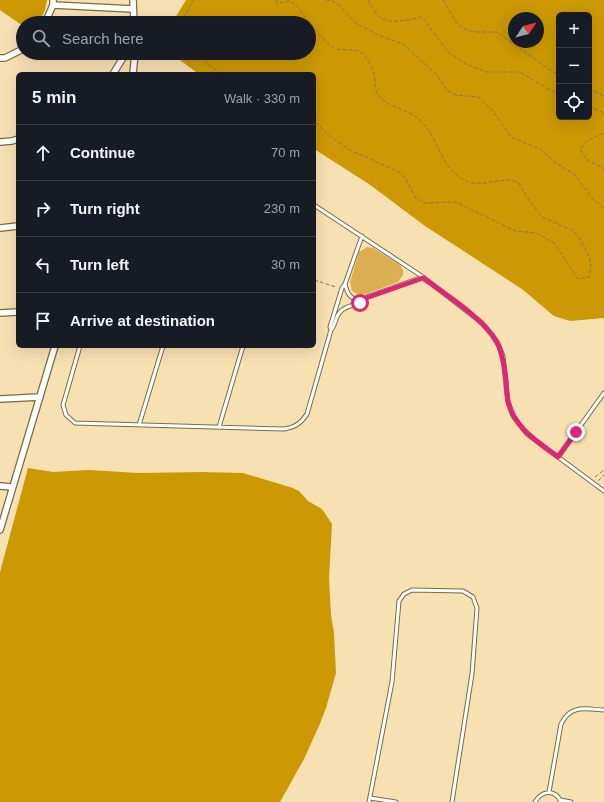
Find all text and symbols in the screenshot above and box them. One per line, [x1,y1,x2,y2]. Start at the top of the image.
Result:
north arrow [508,12,544,48]
map controls [556,12,592,120]
button: + [556,12,592,48]
search box [16,16,316,60]
icon: search [30,27,52,49]
text: Search here [62,30,144,47]
button: − [556,48,592,84]
button: locate [556,84,592,120]
text: 5 min [32,88,76,107]
text: Walk · 330 m [224,91,300,106]
icon: ahead [32,142,54,164]
text: Continue [70,144,135,161]
text: 70 m [271,145,300,160]
icon: right [32,198,54,220]
text: Turn right [70,200,140,217]
text: 230 m [264,201,300,216]
icon: left [32,254,54,276]
text: Turn left [70,256,129,273]
text: 30 m [271,257,300,272]
route start [351,294,369,312]
icon: arrive [32,310,54,332]
text: Arrive at destination [70,312,215,329]
route end [567,423,585,441]

